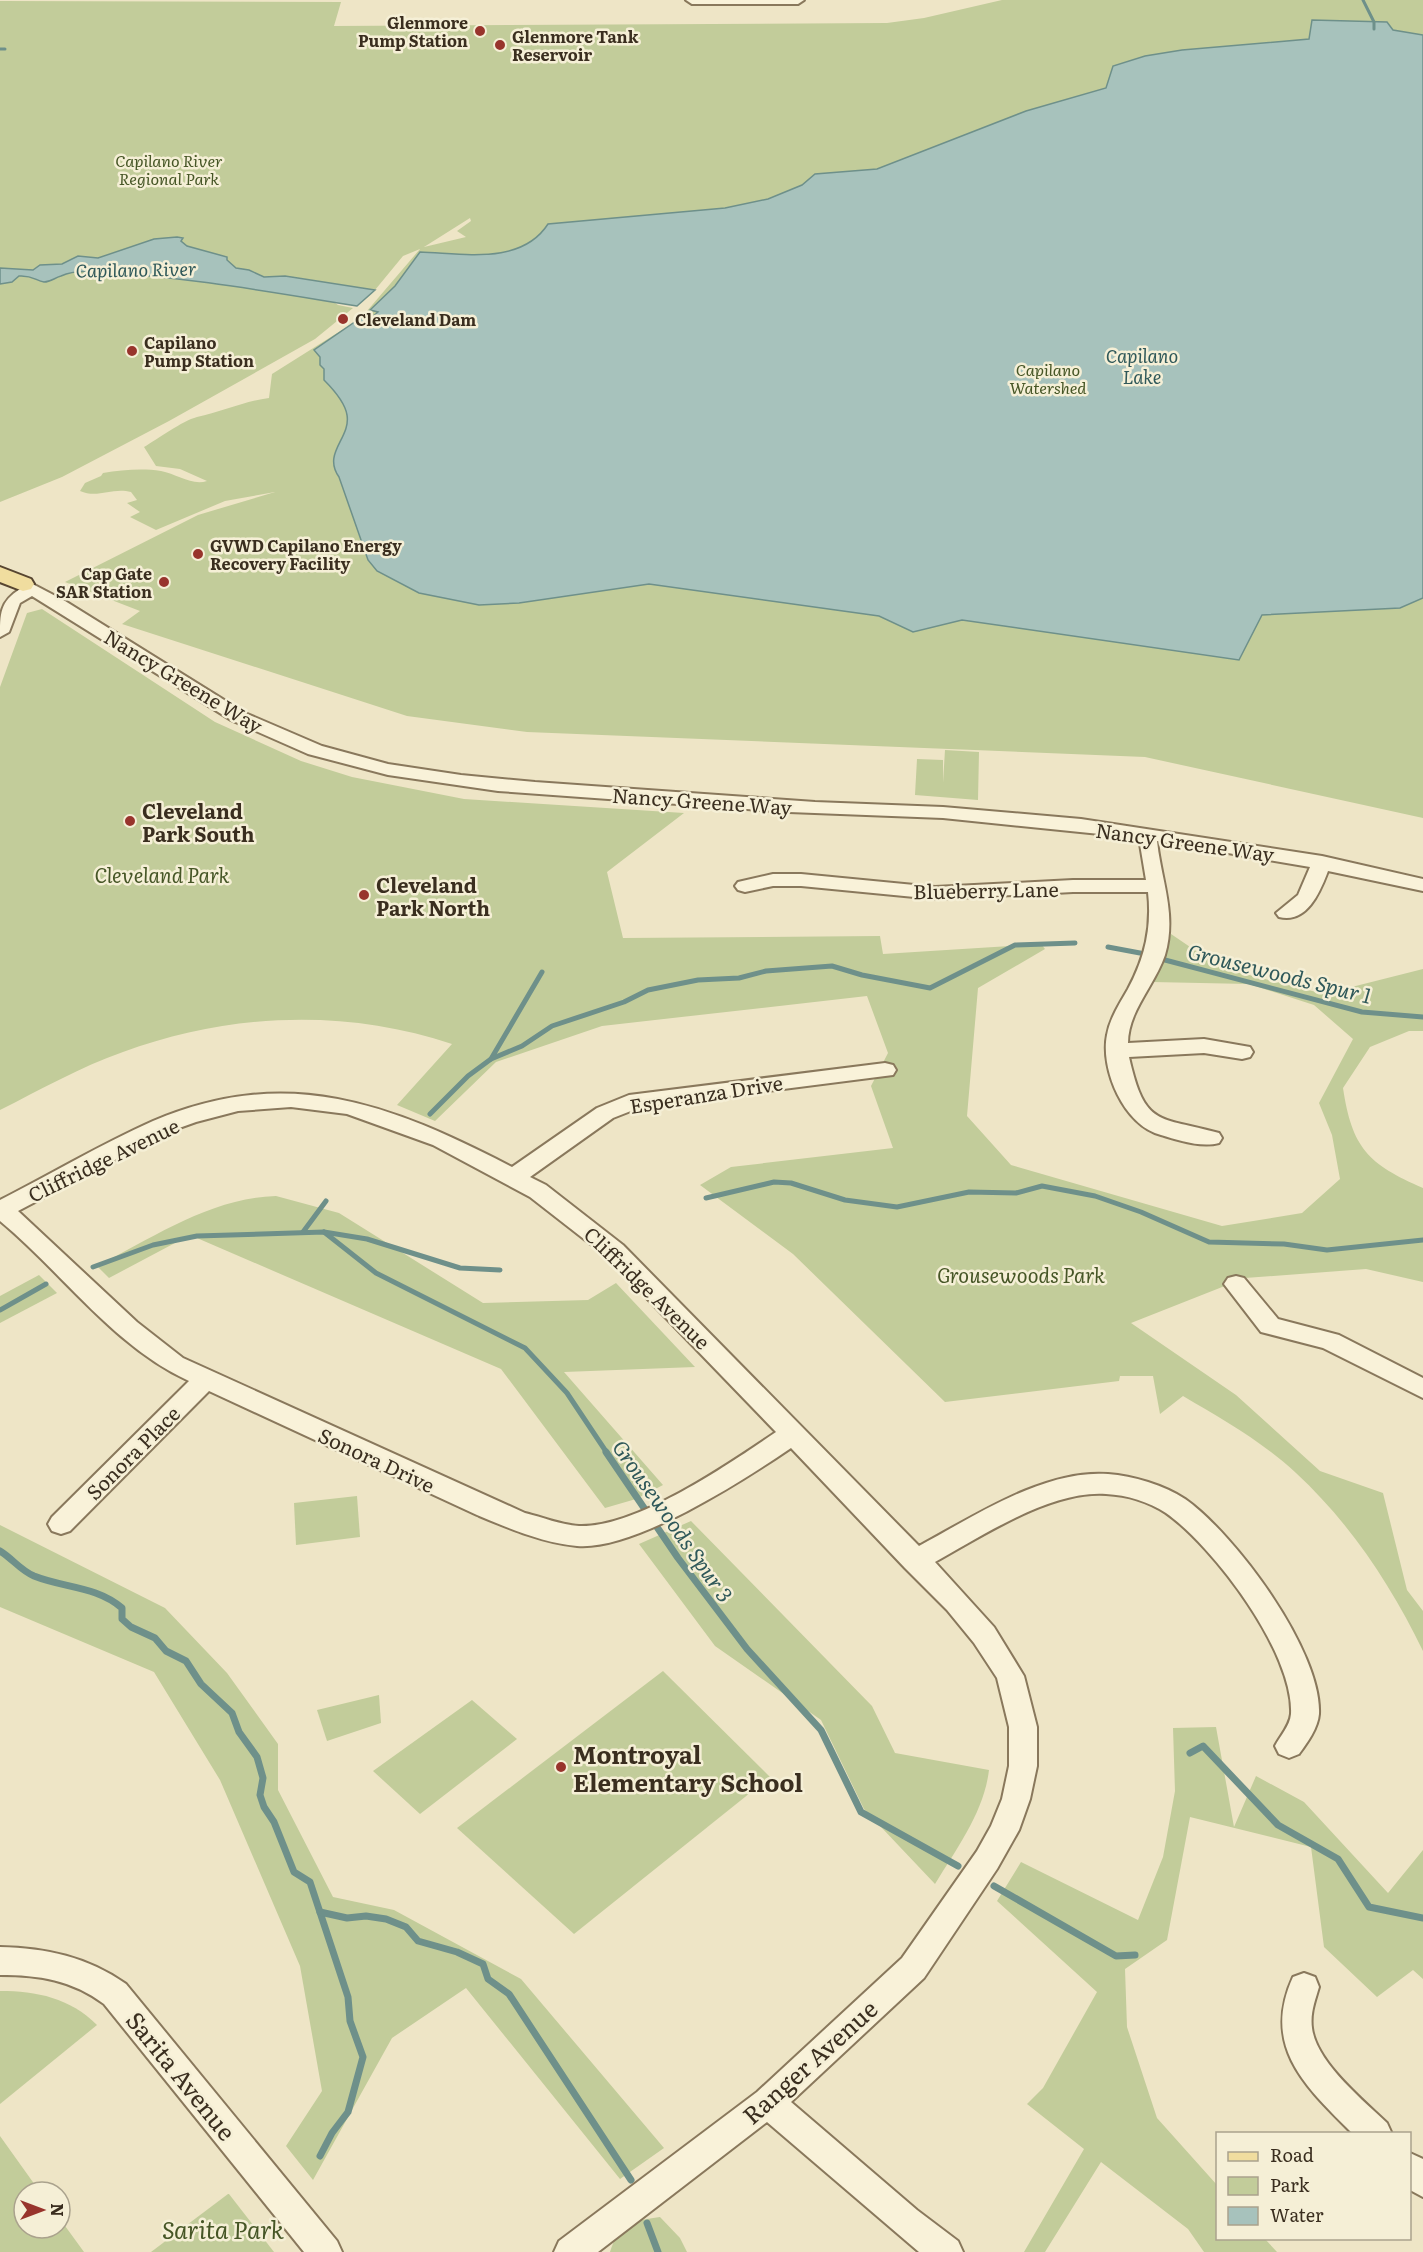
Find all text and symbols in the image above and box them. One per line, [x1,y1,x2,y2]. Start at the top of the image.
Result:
place label: Glenmore Pump Station [358,10,468,52]
marker: Glenmore Pump Station [473,24,487,38]
place label: Glenmore Tank Reservoir [512,24,639,66]
marker: Glenmore Tank Reservoir [493,38,507,52]
park label: Capilano River Regional Park [115,148,223,190]
water label: Capilano River [75,254,197,284]
place label: Cleveland Dam [355,307,476,331]
marker: Cleveland Dam [336,312,350,326]
place label: Capilano Pump Station [144,330,254,372]
water label: Capilano Lake [1106,342,1178,390]
marker: Capilano Pump Station [125,344,139,358]
park label: Capilano Watershed [1010,357,1087,399]
place label: GVWD Capilano Energy Recovery Facility [210,533,402,575]
marker: GVWD Capilano Energy Recovery Facility [191,547,205,561]
place label: Cap Gate SAR Station [56,561,152,603]
marker: Cap Gate SAR Station [157,575,171,589]
street label: Nancy Greene Way [99,621,269,739]
street label: Nancy Greene Way [611,779,793,821]
place label: Cleveland Park South [142,795,255,848]
marker: Cleveland Park South [123,814,137,828]
street label: Nancy Greene Way [1094,814,1277,868]
park label: Cleveland Park [95,859,230,889]
place label: Cleveland Park North [376,869,490,922]
street label: Blueberry Lane [913,873,1059,905]
marker: Cleveland Park North [357,888,371,902]
water label: Grousewoods Spur 1 [1185,934,1375,1010]
street label: Esperanza Drive [627,1066,785,1120]
street label: Cliffridge Avenue [22,1109,184,1209]
street label: Cliffridge Avenue [578,1219,718,1355]
park label: Grousewoods Park [937,1259,1105,1289]
street label: Sonora Place [78,1398,186,1506]
street label: Sonora Drive [314,1419,440,1499]
water label: Grousewoods Spur 3 [606,1433,742,1607]
place label: Montroyal Elementary School [573,1736,803,1799]
marker: Montroyal Elementary School [554,1760,568,1774]
street label: Ranger Avenue [734,1991,884,2131]
street label: Sarita Avenue [119,2003,245,2147]
legend [1216,2132,1411,2240]
text: Road [1270,2141,1314,2168]
text: Park [1270,2171,1311,2198]
north arrow [12,2180,72,2240]
text: Water [1270,2201,1324,2228]
text: N [46,2203,70,2217]
park label: Sarita Park [162,2211,285,2246]

